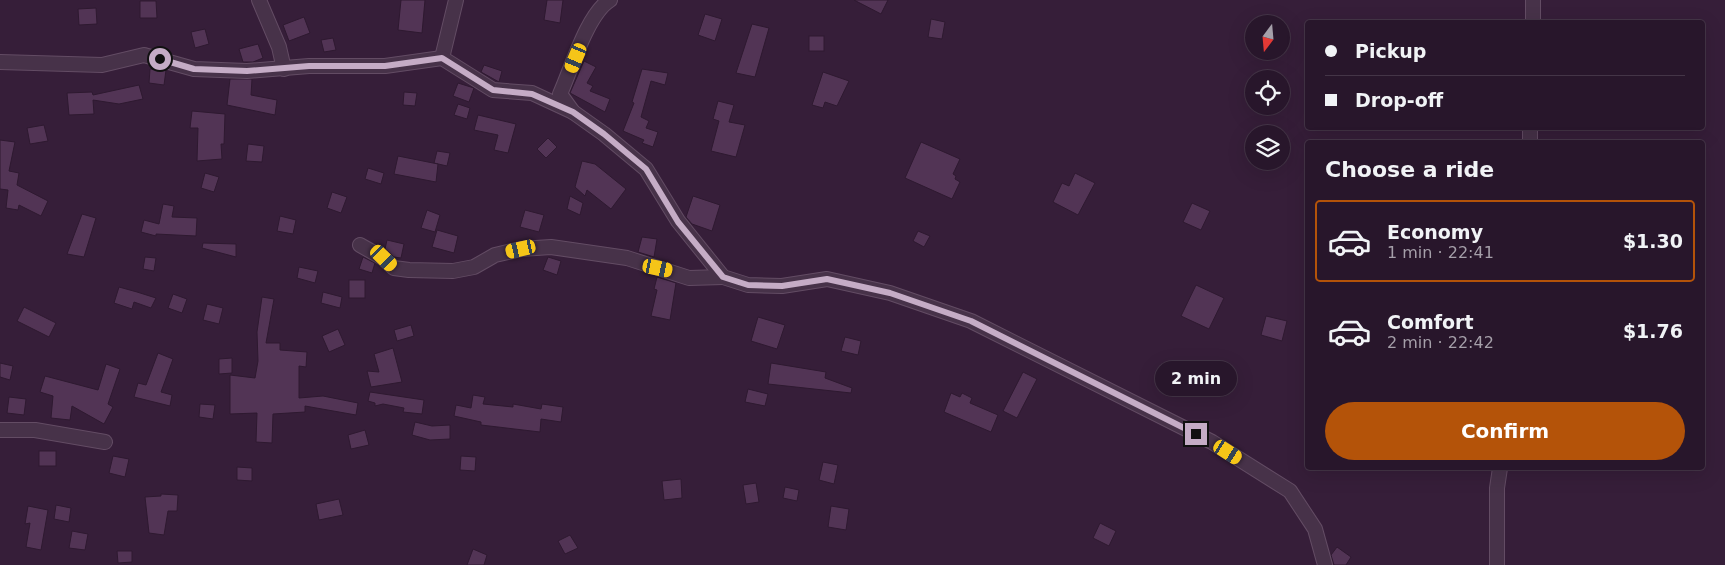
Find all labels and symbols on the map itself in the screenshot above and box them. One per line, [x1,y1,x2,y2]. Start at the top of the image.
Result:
north arrow [1245,15,1290,60]
car [563,41,588,75]
route start [149,48,171,70]
car [504,238,537,260]
car [367,242,400,274]
car [641,258,674,278]
callout: 2 min [1155,362,1237,396]
route end [1185,423,1207,445]
car [1211,438,1244,466]

